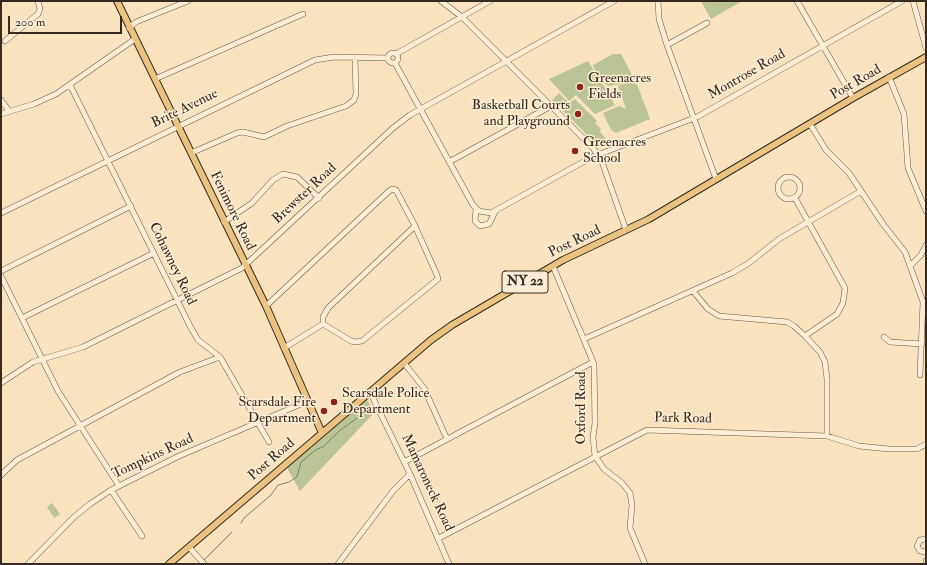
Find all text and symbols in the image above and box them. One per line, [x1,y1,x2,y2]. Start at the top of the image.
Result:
scale bar [10,8,124,34]
text: 200 m [15,15,45,30]
street label: Montrose Road [705,46,789,104]
street label: Post Road [828,62,884,104]
place label: Greenacres Fields [588,71,651,104]
marker: Greenacres Fields [575,82,585,92]
street label: Brite Avenue [149,86,221,132]
place label: Basketball Courts and Playground [472,98,570,130]
marker: Basketball Courts and Playground [573,109,583,119]
place label: Greenacres School [583,135,646,168]
marker: Greenacres School [570,146,580,156]
street label: Brewster Road [270,160,340,228]
street label: Fenimore Road [206,169,258,253]
street label: Cohawney Road [145,220,199,308]
street label: Post Road [546,222,604,262]
road number: NY 22 [502,271,548,293]
street label: Oxford Road [574,371,590,445]
place label: Scarsdale Police Department [342,386,429,418]
place label: Scarsdale Fire Department [238,395,316,428]
marker: Scarsdale Police Department [329,397,339,407]
marker: Scarsdale Fire Department [319,406,329,416]
street label: Park Road [654,410,712,428]
street label: Tompkins Road [110,431,196,483]
street label: Mamaroneck Road [397,432,457,534]
street label: Post Road [245,435,299,485]

